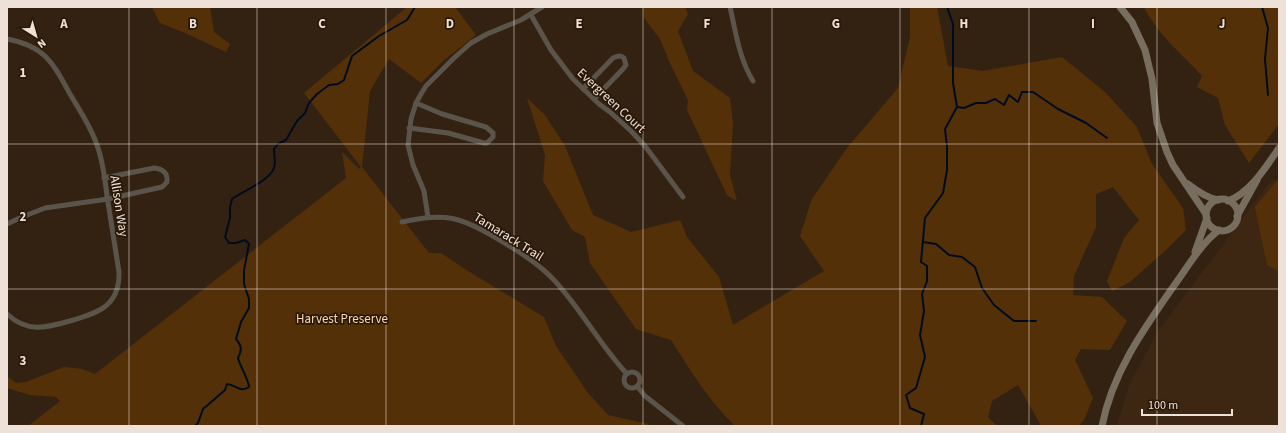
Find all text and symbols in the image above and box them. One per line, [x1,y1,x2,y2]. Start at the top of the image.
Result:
text: A [59,15,68,33]
text: B [189,15,197,33]
text: C [318,15,326,33]
text: D [446,15,454,33]
text: E [575,15,583,33]
text: F [704,15,711,33]
text: G [832,15,840,33]
text: H [960,15,968,33]
text: I [1091,15,1095,33]
text: J [1219,15,1225,33]
north arrow [16,16,56,56]
text: N [34,35,49,52]
text: 1 [20,64,27,82]
street label: Evergreen Court [573,64,650,138]
street label: Allison Way [105,174,133,238]
text: 2 [20,208,27,226]
street label: Tamarack Trail [470,208,547,265]
park label: Harvest Preserve [296,310,388,328]
text: 3 [20,352,27,370]
scale bar [1142,391,1232,417]
text: 100 m [1148,397,1178,414]

